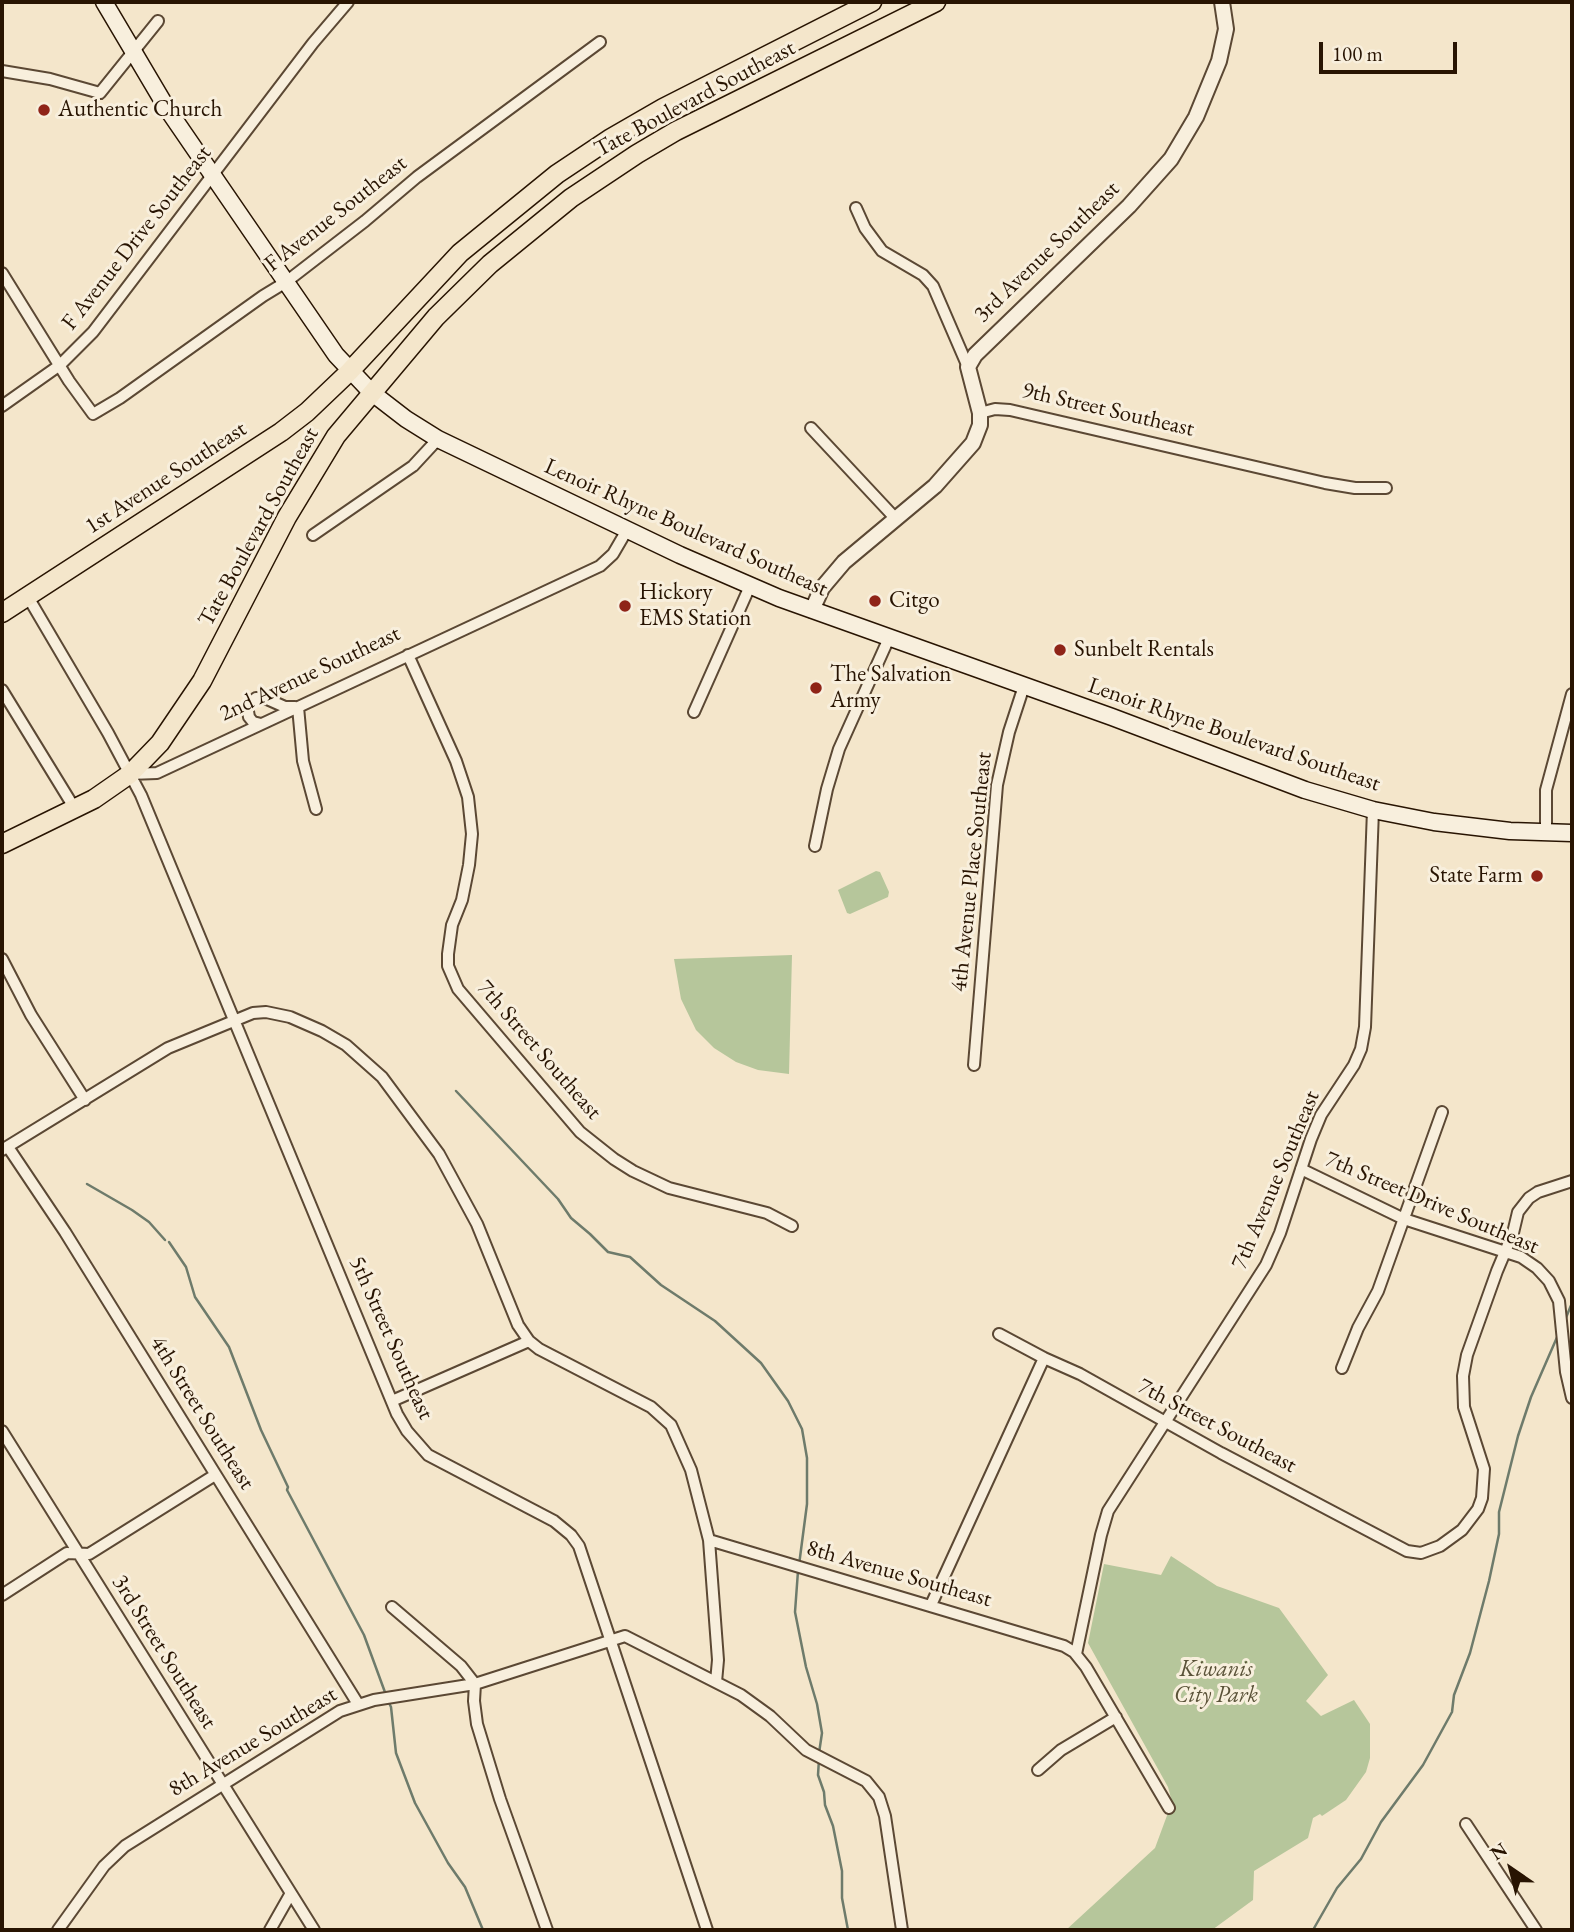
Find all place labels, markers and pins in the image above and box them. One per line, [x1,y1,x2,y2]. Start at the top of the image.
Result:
place label: Authentic Church [58,96,222,124]
marker: Authentic Church [36,102,52,118]
place label: Hickory EMS Station [639,579,751,633]
place label: Citgo [889,587,940,615]
marker: Citgo [867,593,883,609]
marker: Hickory EMS Station [617,598,633,614]
place label: Sunbelt Rentals [1074,636,1214,664]
marker: Sunbelt Rentals [1052,642,1068,658]
place label: The Salvation Army [830,661,952,715]
marker: The Salvation Army [808,680,824,696]
place label: State Farm [1429,862,1523,890]
marker: State Farm [1529,868,1545,884]

